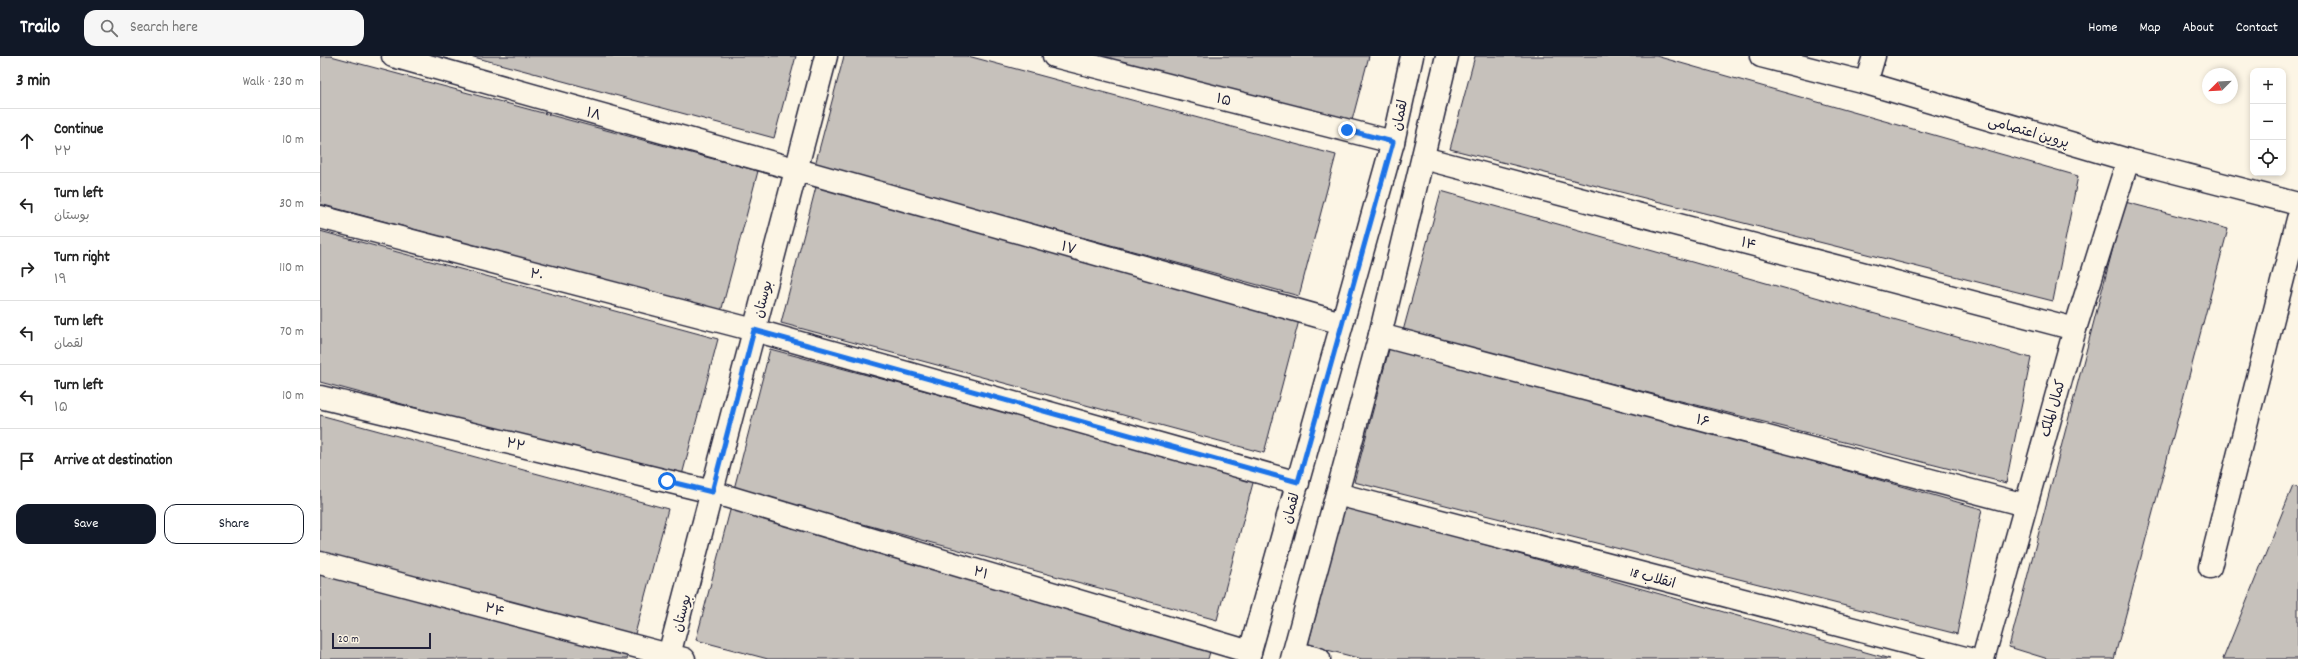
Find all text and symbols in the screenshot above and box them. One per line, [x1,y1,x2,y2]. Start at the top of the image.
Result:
search box [84,10,364,46]
text: Trailo [20,15,60,42]
icon: search [98,17,120,39]
text: Search here [130,17,198,39]
text: Home [2088,18,2117,38]
text: Map [2139,18,2161,38]
text: About [2183,18,2214,38]
text: Contact [2236,18,2278,38]
north arrow [2202,68,2238,104]
map controls [2250,68,2286,176]
button: + [2250,68,2286,104]
text: 3 min [16,70,50,94]
text: Walk · 230 m [243,73,304,92]
street label: ۱۵ [1214,89,1233,112]
street label: لقمان [1388,98,1414,133]
street label: ۱۸ [584,103,603,127]
button: − [2250,104,2286,140]
street label: پروین اعتصامی [1986,112,2071,154]
text: Continue [54,119,103,141]
route end [1338,121,1356,139]
icon: ahead [16,130,38,152]
text: 10 m [282,131,304,150]
button: locate [2250,140,2286,176]
text: ۲۲ [54,143,72,162]
text: Turn left [54,183,103,205]
icon: left [16,194,38,216]
text: 30 m [279,195,304,214]
text: بوستان [54,207,90,226]
street label: ۱۴ [1738,233,1759,257]
street label: ۱۷ [1058,237,1078,261]
text: Turn right [54,247,110,269]
icon: right [16,258,38,280]
text: 110 m [279,259,304,278]
street label: ۲۰ [527,264,546,287]
text: ۱۹ [54,271,67,290]
street label: بوستان [749,278,779,321]
text: Turn left [54,311,103,333]
icon: left [16,322,38,344]
text: 70 m [280,323,304,342]
text: لقمان [54,335,83,354]
text: Turn left [54,375,103,397]
street label: کمال الملک [2036,378,2072,440]
icon: left [16,386,38,408]
text: 10 m [282,387,304,406]
text: ۱۵ [54,399,68,418]
street label: ۱۶ [1693,411,1712,433]
street label: ۲۲ [504,434,527,458]
icon: arrive [16,450,38,472]
text: Arrive at destination [54,450,172,472]
route start [658,472,676,490]
street label: لقمان [1278,491,1306,526]
button: Save [16,504,156,544]
button: Share [164,504,304,544]
street label: ۲۱ [971,562,990,586]
street label: انقلاب 18 [1627,563,1678,595]
street label: بوستان [668,592,698,635]
street label: ۲۴ [482,599,507,623]
scale bar [332,631,431,650]
text: 20 m [338,632,359,648]

